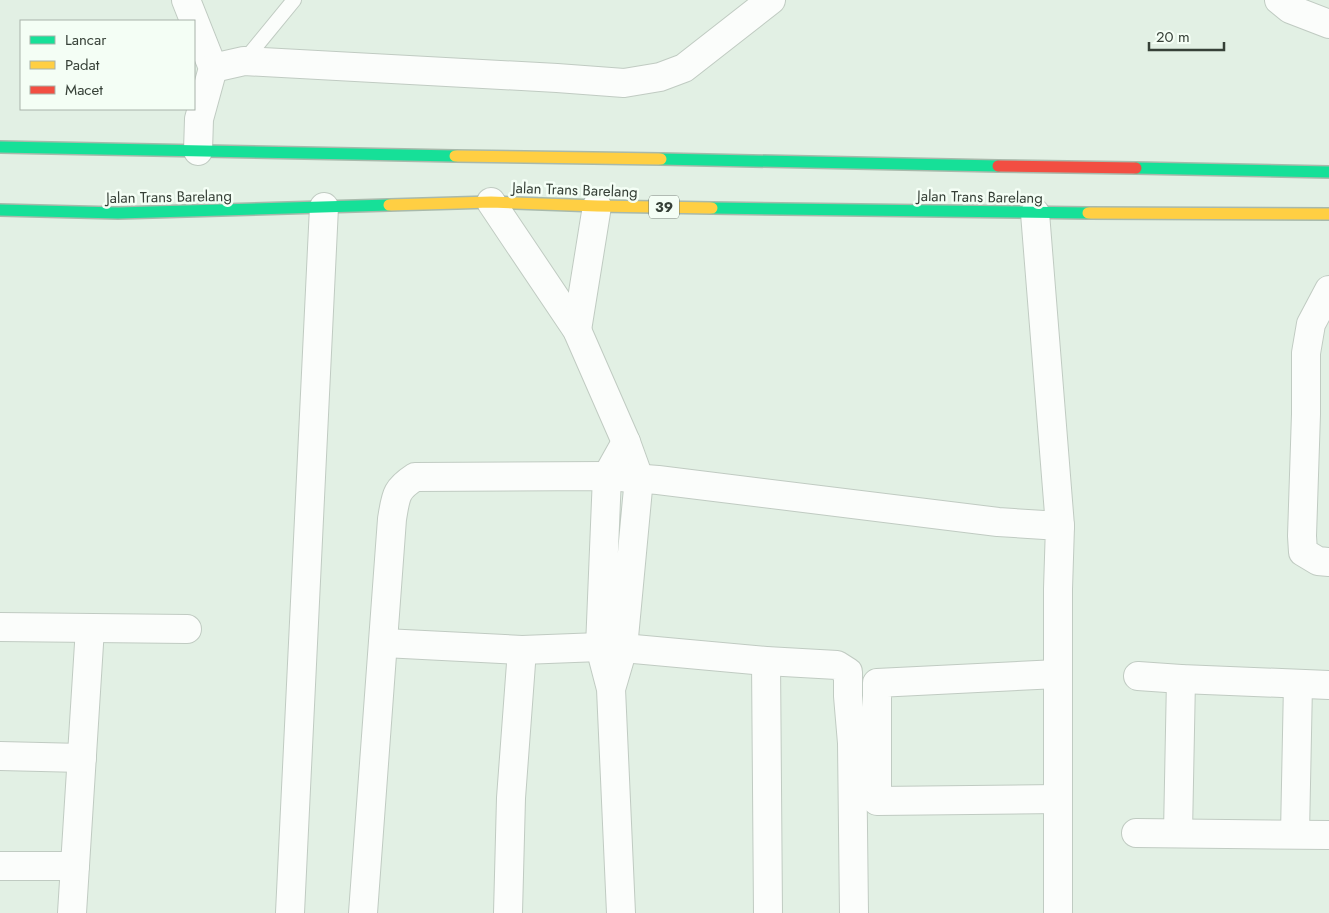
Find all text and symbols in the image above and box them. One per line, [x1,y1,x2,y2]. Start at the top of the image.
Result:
legend [20,20,195,110]
scale bar [1149,20,1224,52]
text: 20 m [1156,26,1190,48]
text: Lancar [65,29,107,51]
text: Padat [65,54,100,76]
text: Macet [65,79,103,101]
street label: Jalan Trans Barelang [510,177,638,203]
street label: Jalan Trans Barelang [104,185,232,209]
street label: Jalan Trans Barelang [915,185,1043,209]
road number: 39 [649,196,679,218]

